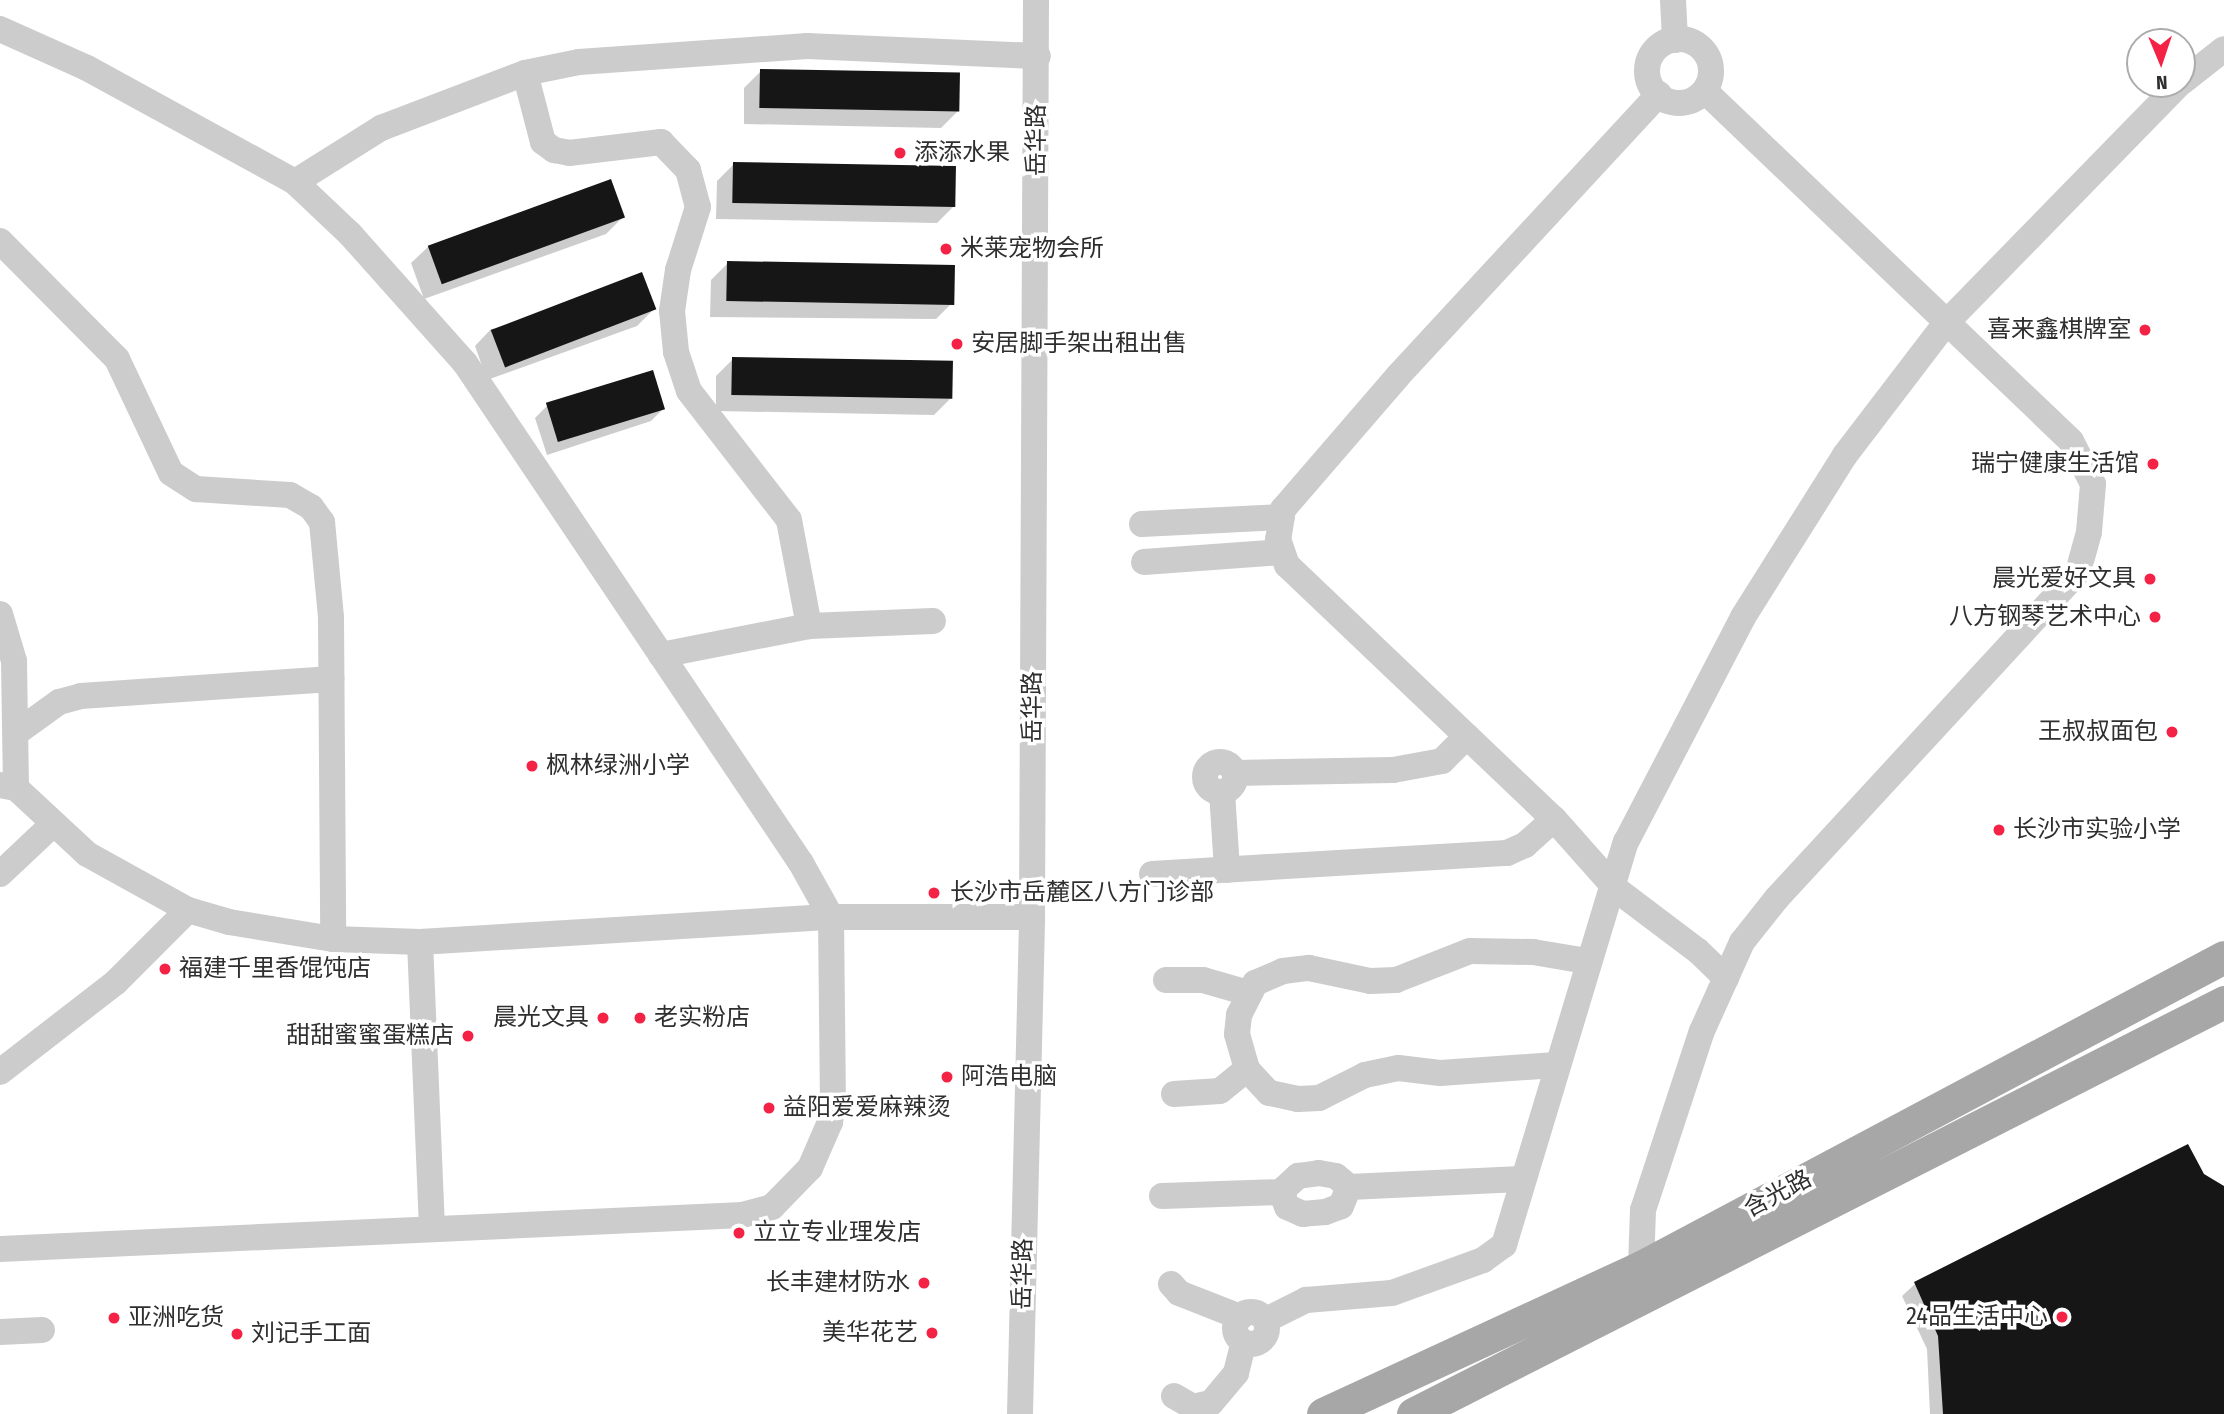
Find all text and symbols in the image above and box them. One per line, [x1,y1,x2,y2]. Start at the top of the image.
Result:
north arrow [2126,28,2196,98]
text: N [2156,71,2168,94]
street label: 岳华路 [1023,104,1051,176]
place label: 添添水果 [914,139,1010,167]
marker: 添添水果 [892,145,908,161]
place label: 米莱宠物会所 [960,235,1104,263]
marker: 米莱宠物会所 [938,241,954,257]
place label: 喜来鑫棋牌室 [1987,316,2131,344]
marker: 喜来鑫棋牌室 [2137,322,2153,338]
place label: 安居脚手架出租出售 [971,330,1187,358]
marker: 安居脚手架出租出售 [949,336,965,352]
place label: 瑞宁健康生活馆 [1971,450,2139,478]
marker: 瑞宁健康生活馆 [2145,456,2161,472]
place label: 晨光爱好文具 [1992,565,2136,593]
marker: 晨光爱好文具 [2142,571,2158,587]
place label: 八方钢琴艺术中心 [1949,603,2141,631]
marker: 八方钢琴艺术中心 [2147,609,2163,625]
street label: 岳华路 [1019,671,1047,743]
place label: 王叔叔面包 [2038,718,2158,746]
marker: 王叔叔面包 [2164,724,2180,740]
place label: 枫林绿洲小学 [546,752,690,780]
marker: 枫林绿洲小学 [524,758,540,774]
place label: 长沙市实验小学 [2013,816,2181,844]
marker: 长沙市实验小学 [1991,822,2007,838]
place label: 长沙市岳麓区八方门诊部 [950,879,1214,907]
marker: 长沙市岳麓区八方门诊部 [924,883,944,903]
place label: 福建千里香馄饨店 [179,955,371,983]
marker: 福建千里香馄饨店 [157,961,173,977]
place label: 晨光文具 [493,1004,589,1032]
place label: 老实粉店 [654,1004,750,1032]
marker: 晨光文具 [595,1010,611,1026]
marker: 老实粉店 [632,1010,648,1026]
place label: 甜甜蜜蜜蛋糕店 [286,1022,454,1050]
marker: 甜甜蜜蜜蛋糕店 [460,1028,476,1044]
place label: 阿浩电脑 [961,1063,1057,1091]
marker: 阿浩电脑 [939,1069,955,1085]
place label: 益阳爱爱麻辣烫 [783,1094,951,1122]
marker: 益阳爱爱麻辣烫 [761,1100,777,1116]
street label: 含光路 [1739,1164,1817,1224]
place label: 立立专业理发店 [753,1219,921,1247]
marker: 立立专业理发店 [731,1225,747,1241]
street label: 岳华路 [1008,1238,1038,1310]
place label: 长丰建材防水 [766,1269,910,1297]
marker: 长丰建材防水 [916,1275,932,1291]
place label: 24品生活中心 [1906,1303,2048,1331]
place label: 亚洲吃货 [128,1304,224,1332]
marker: 24品生活中心 [2054,1309,2070,1325]
marker: 亚洲吃货 [106,1310,122,1326]
place label: 美华花艺 [822,1319,918,1347]
place label: 刘记手工面 [251,1320,371,1348]
marker: 美华花艺 [924,1325,940,1341]
marker: 刘记手工面 [229,1326,245,1342]

